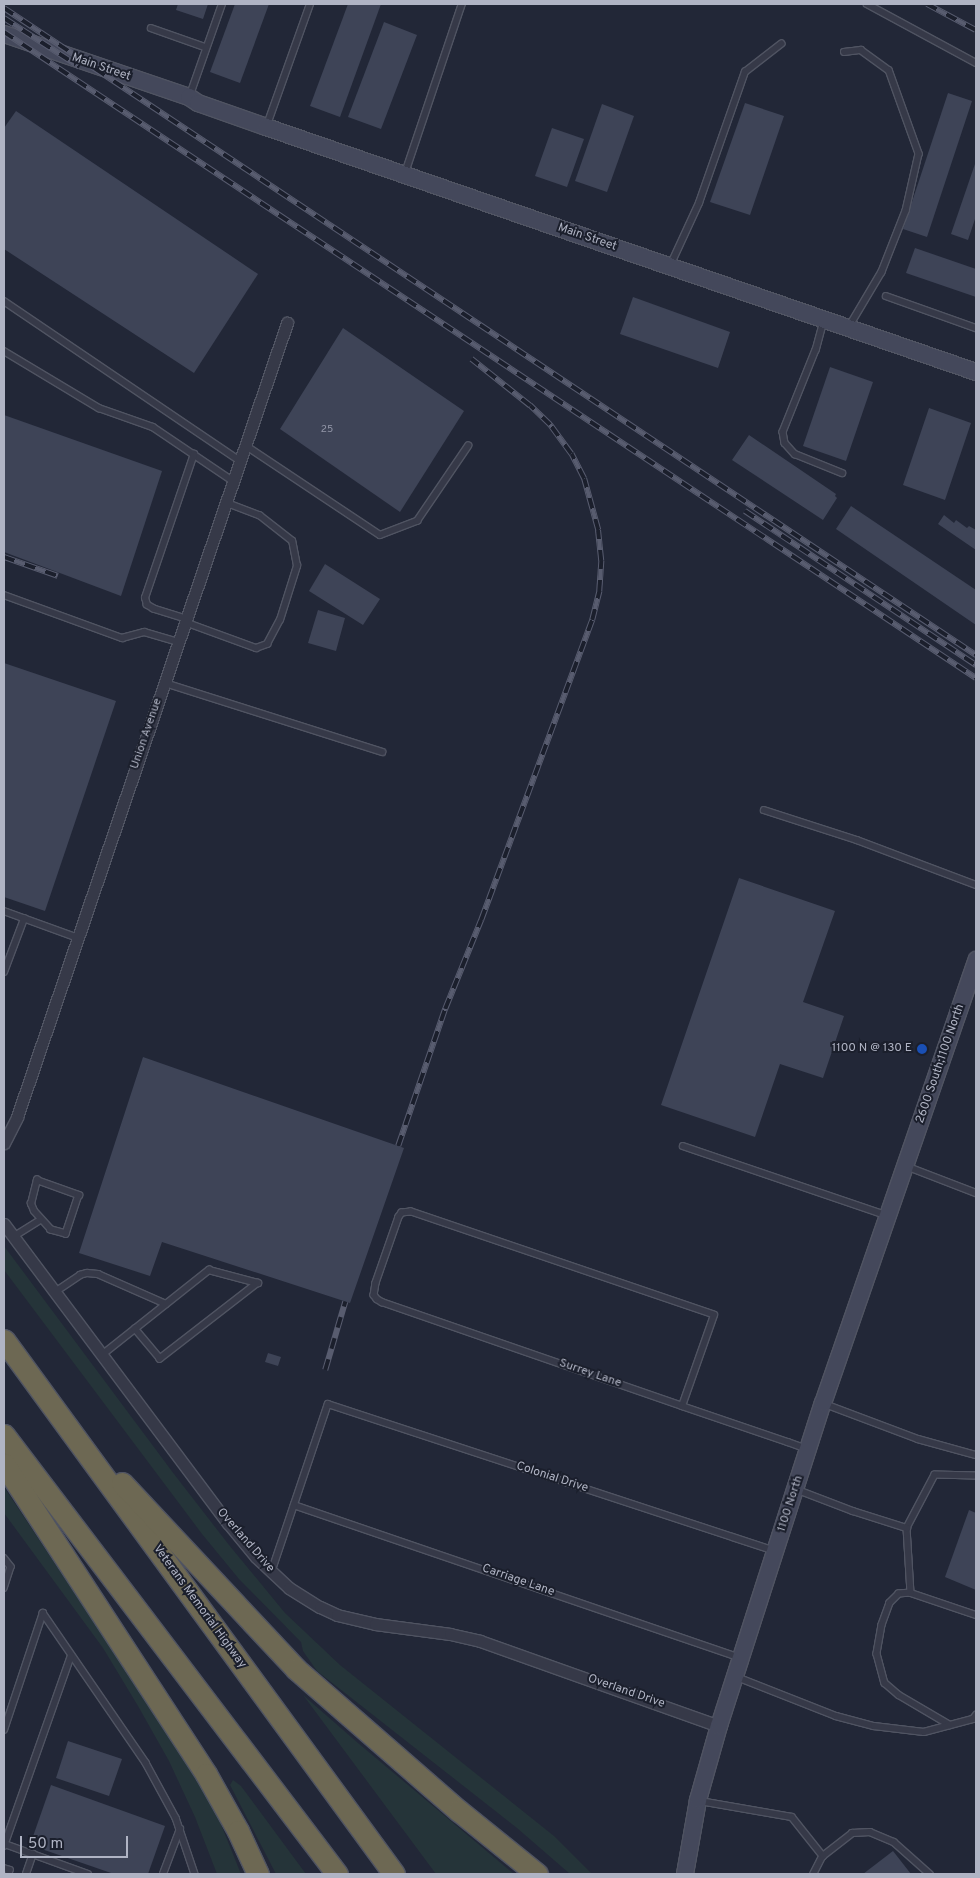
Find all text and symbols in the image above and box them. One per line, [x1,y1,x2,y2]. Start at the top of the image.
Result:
street label: Main Street [70,51,132,85]
street label: Main Street [556,221,618,255]
house number: 25 [321,424,333,436]
street label: Union Avenue [128,696,166,772]
street label: 2600 South;1100 North [914,1002,968,1126]
place label: 1100 N @ 130 E [832,1042,912,1056]
marker: 1100 N @ 130 E [916,1043,928,1055]
street label: Surrey Lane [557,1357,623,1391]
street label: Colonial Drive [514,1460,590,1496]
street label: 1100 North [775,1474,807,1534]
street label: Overland Drive [213,1506,277,1576]
street label: Veterans Memorial Highway [149,1542,249,1672]
street label: Carriage Lane [480,1562,556,1600]
street label: Overland Drive [586,1672,666,1712]
scale bar [22,1826,130,1858]
text: 50 m [28,1835,63,1854]

